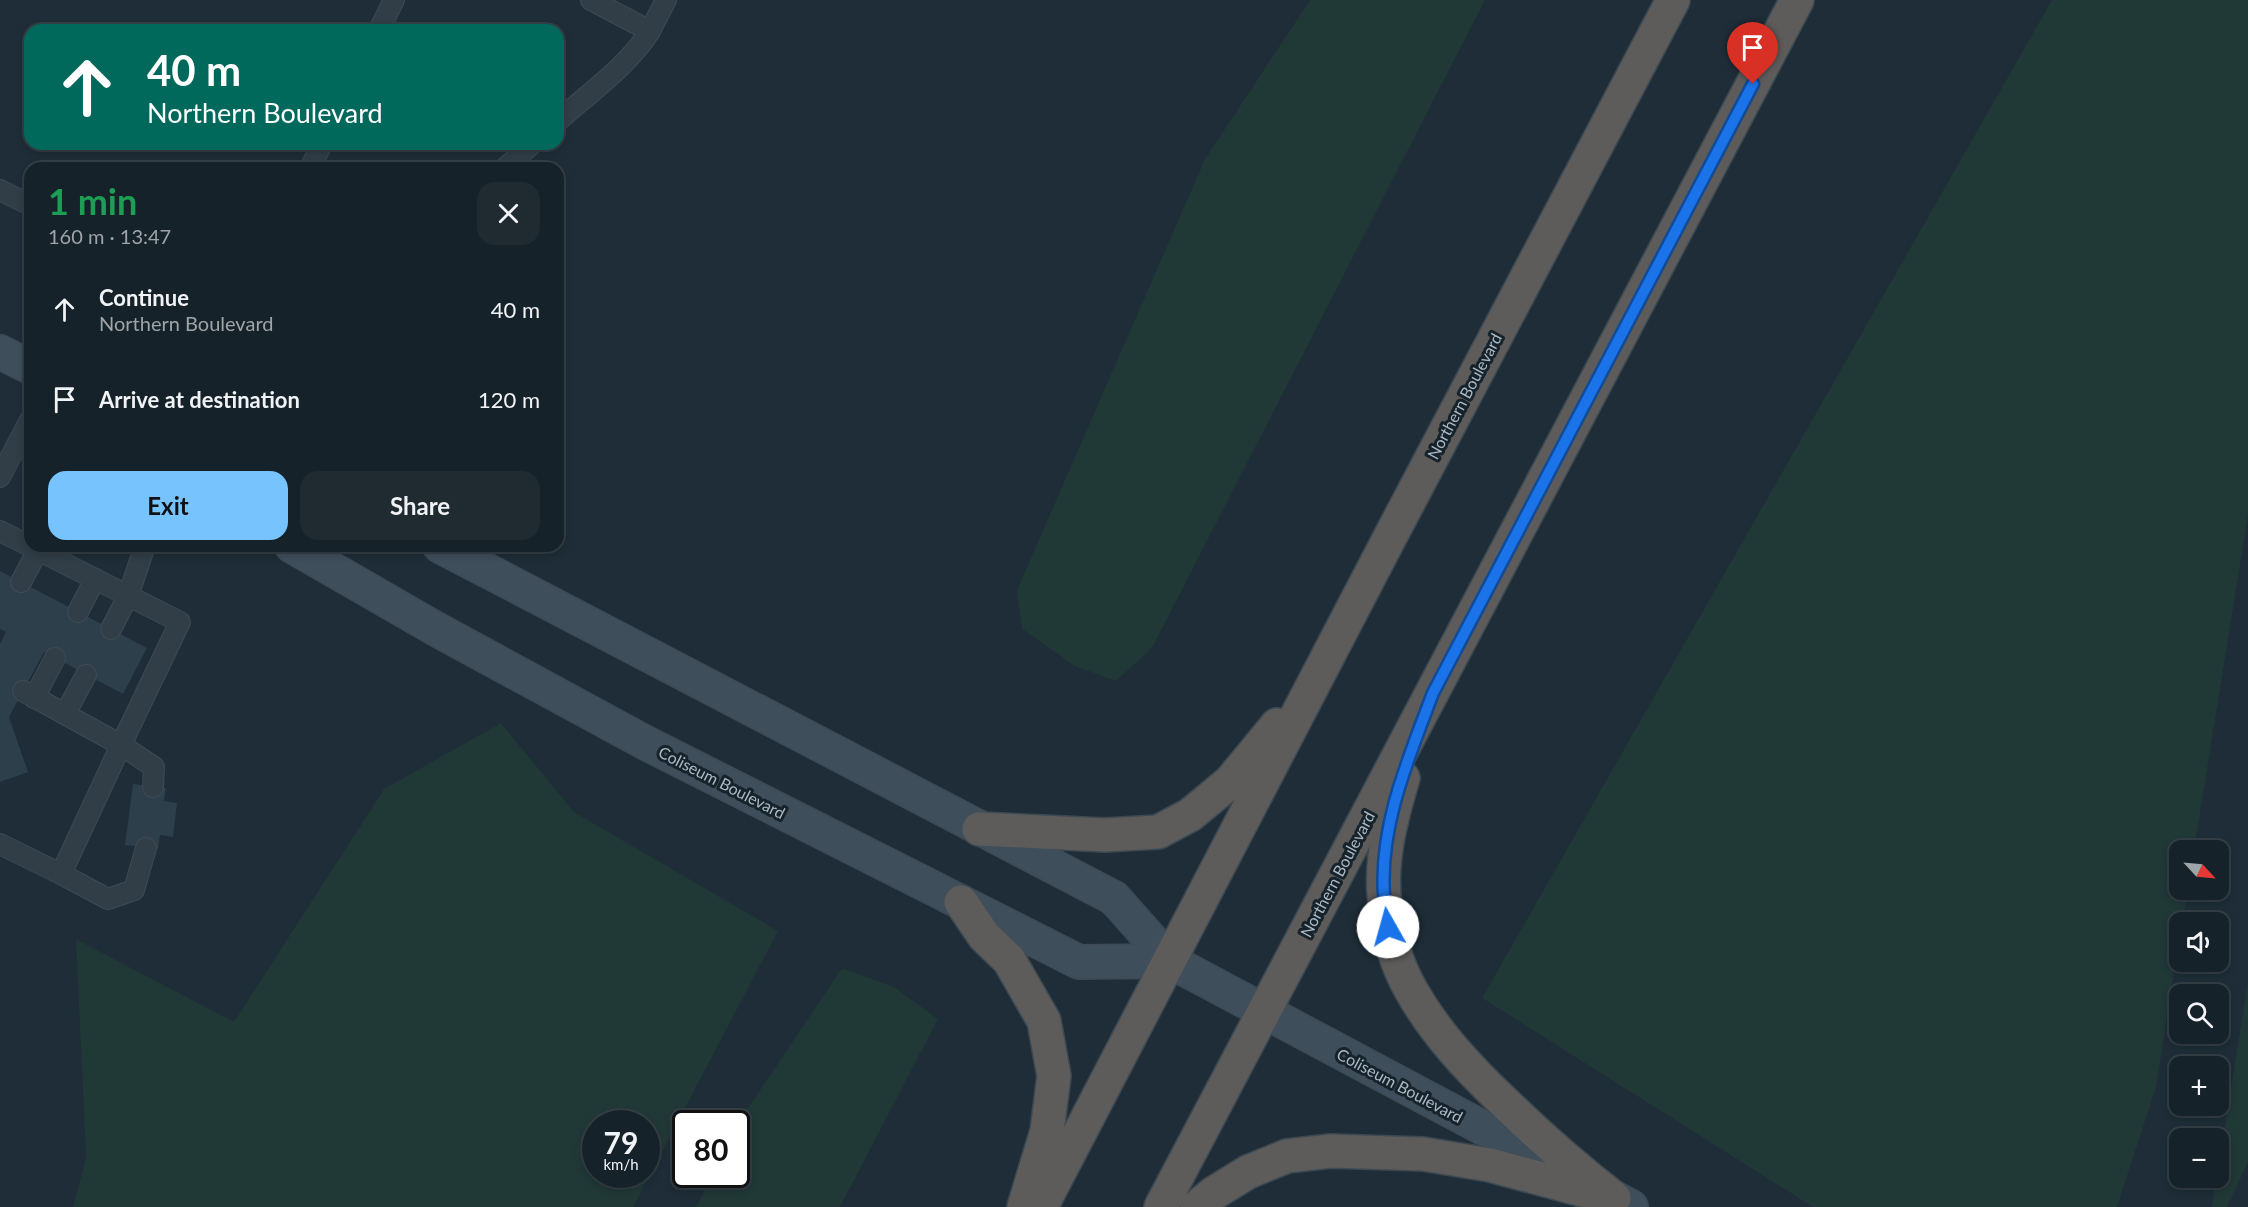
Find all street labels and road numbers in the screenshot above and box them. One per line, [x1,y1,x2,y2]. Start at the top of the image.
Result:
street label: Northern Boulevard [1423,330,1505,462]
street label: Coliseum Boulevard [656,742,788,822]
street label: Northern Boulevard [1296,808,1378,940]
street label: Coliseum Boulevard [1334,1044,1466,1126]

